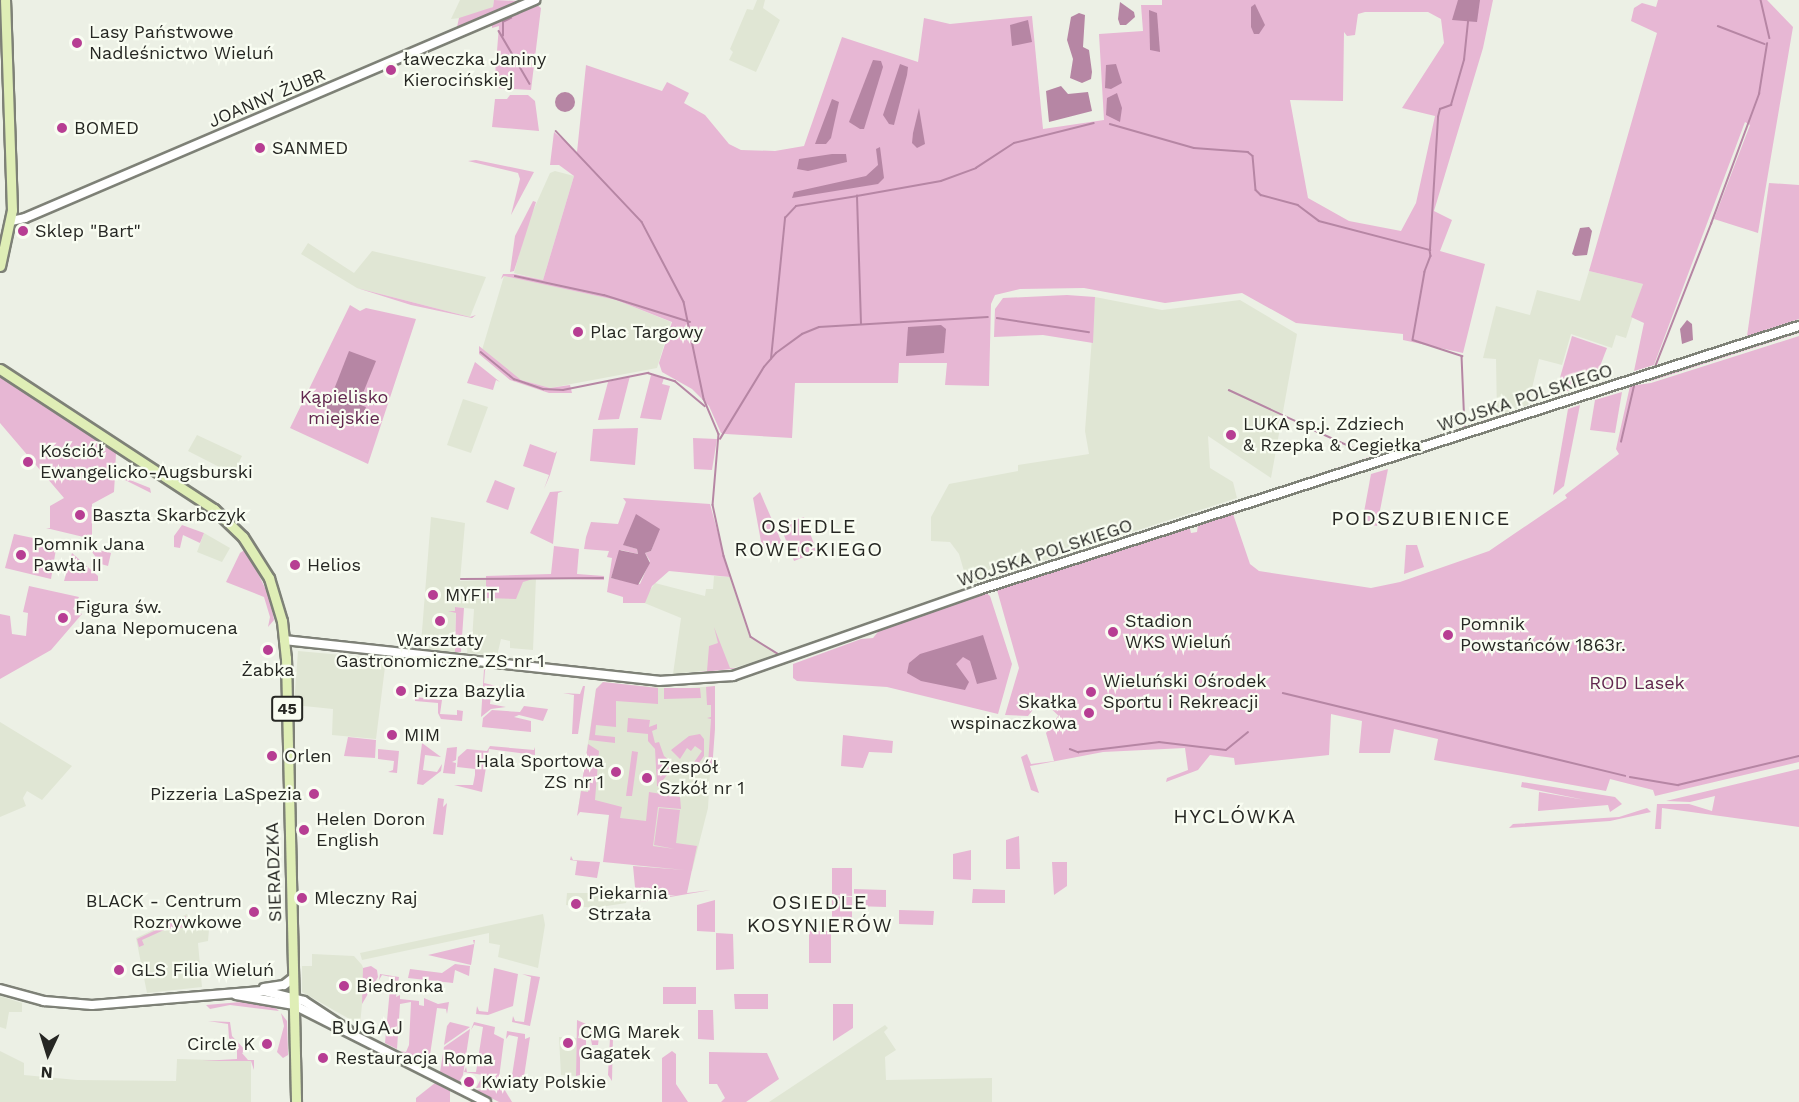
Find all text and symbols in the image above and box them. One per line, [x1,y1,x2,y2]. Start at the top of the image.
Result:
place label: Lasy Państwowe Nadleśnictwo Wieluń [89,22,274,64]
marker: Lasy Państwowe Nadleśnictwo Wieluń [70,36,84,50]
place label: ławeczka Janiny Kierocińskiej [403,49,547,92]
street label: JOANNY ŻUBR [205,63,329,133]
marker: ławeczka Janiny Kierocińskiej [384,63,398,77]
place label: BOMED [74,117,139,139]
marker: BOMED [55,121,69,135]
place label: SANMED [272,137,348,159]
marker: SANMED [253,141,267,155]
place label: Sklep "Bart" [35,220,141,242]
marker: Sklep "Bart" [16,224,30,238]
place label: Plac Targowy [590,321,703,343]
marker: Plac Targowy [571,325,585,339]
street label: WOJSKA POLSKIEGO [1434,359,1616,437]
park label: Kąpielisko miejskie [300,387,388,430]
place label: LUKA sp.j. Zdziech & Rzepka & Cegiełka [1243,414,1422,456]
marker: LUKA sp.j. Zdziech & Rzepka & Cegiełka [1224,428,1238,442]
place label: Kościół Ewangelicko-Augsburski [40,441,253,484]
marker: Kościół Ewangelicko-Augsburski [21,455,35,469]
place label: Baszta Skarbczyk [92,504,246,526]
district label: PODSZUBIENICE [1331,506,1511,530]
marker: Baszta Skarbczyk [73,508,87,522]
district label: OSIEDLE ROWECKIEGO [734,514,884,561]
street label: WOJSKA POLSKIEGO [954,514,1136,592]
place label: Pomnik Jana Pawła II [33,534,145,576]
marker: Pomnik Jana Pawła II [14,548,28,562]
place label: Helios [307,554,361,576]
marker: Helios [288,558,302,572]
place label: MYFIT [445,584,497,606]
marker: MYFIT [426,588,440,602]
place label: Figura św. Jana Nepomucena [75,597,238,640]
marker: Figura św. Jana Nepomucena [56,611,70,625]
place label: Stadion WKS Wieluń [1125,611,1232,654]
marker: Warsztaty Gastronomiczne ZS nr 1 [433,614,447,628]
place label: Pomnik Powstańców 1863r. [1460,614,1627,656]
marker: Stadion WKS Wieluń [1106,625,1120,639]
marker: Pomnik Powstańców 1863r. [1441,628,1455,642]
place label: Warsztaty Gastronomiczne ZS nr 1 [335,630,545,672]
marker: Żabka [261,643,275,657]
place label: Żabka [241,659,295,681]
place label: Wieluński Ośrodek Sportu i Rekreacji [1103,671,1267,714]
park label: ROD Lasek [1589,672,1685,694]
place label: Pizza Bazylia [413,680,526,702]
marker: Pizza Bazylia [394,684,408,698]
marker: Wieluński Ośrodek Sportu i Rekreacji [1084,685,1098,699]
place label: Skałka wspinaczkowa [950,692,1077,734]
road number: 45 [270,696,304,722]
marker: Skałka wspinaczkowa [1082,706,1096,720]
place label: MIM [404,724,440,746]
marker: MIM [385,728,399,742]
place label: Orlen [284,745,332,767]
marker: Orlen [265,749,279,763]
place label: Hala Sportowa ZS nr 1 [475,751,604,794]
place label: Zespół Szkół nr 1 [659,757,745,800]
marker: Hala Sportowa ZS nr 1 [609,765,623,779]
marker: Zespół Szkół nr 1 [640,771,654,785]
place label: Pizzeria LaSpezia [150,783,302,805]
marker: Pizzeria LaSpezia [307,787,321,801]
district label: HYCLÓWKA [1173,804,1297,828]
place label: Helen Doron English [316,809,425,852]
street label: SIERADZKA [261,822,287,922]
marker: Helen Doron English [297,823,311,837]
place label: Piekarnia Strzała [588,883,668,926]
place label: Mleczny Raj [314,887,418,909]
place label: BLACK - Centrum Rozrywkowe [85,891,242,934]
marker: Mleczny Raj [295,891,309,905]
district label: OSIEDLE KOSYNIERÓW [747,891,893,938]
marker: Piekarnia Strzała [569,897,583,911]
marker: BLACK - Centrum Rozrywkowe [247,905,261,919]
place label: GLS Filia Wieluń [131,959,275,981]
marker: GLS Filia Wieluń [112,963,126,977]
place label: Biedronka [356,975,443,997]
marker: Biedronka [337,979,351,993]
district label: BUGAJ [331,1015,405,1039]
place label: CMG Marek Gagatek [580,1022,680,1064]
north arrow [18,1024,78,1084]
place label: Circle K [187,1033,255,1055]
marker: CMG Marek Gagatek [561,1036,575,1050]
marker: Circle K [260,1037,274,1051]
place label: Restauracja Roma [335,1047,494,1069]
marker: Restauracja Roma [316,1051,330,1065]
text: N [40,1063,53,1082]
place label: Kwiaty Polskie [481,1071,607,1093]
marker: Kwiaty Polskie [462,1075,476,1089]

